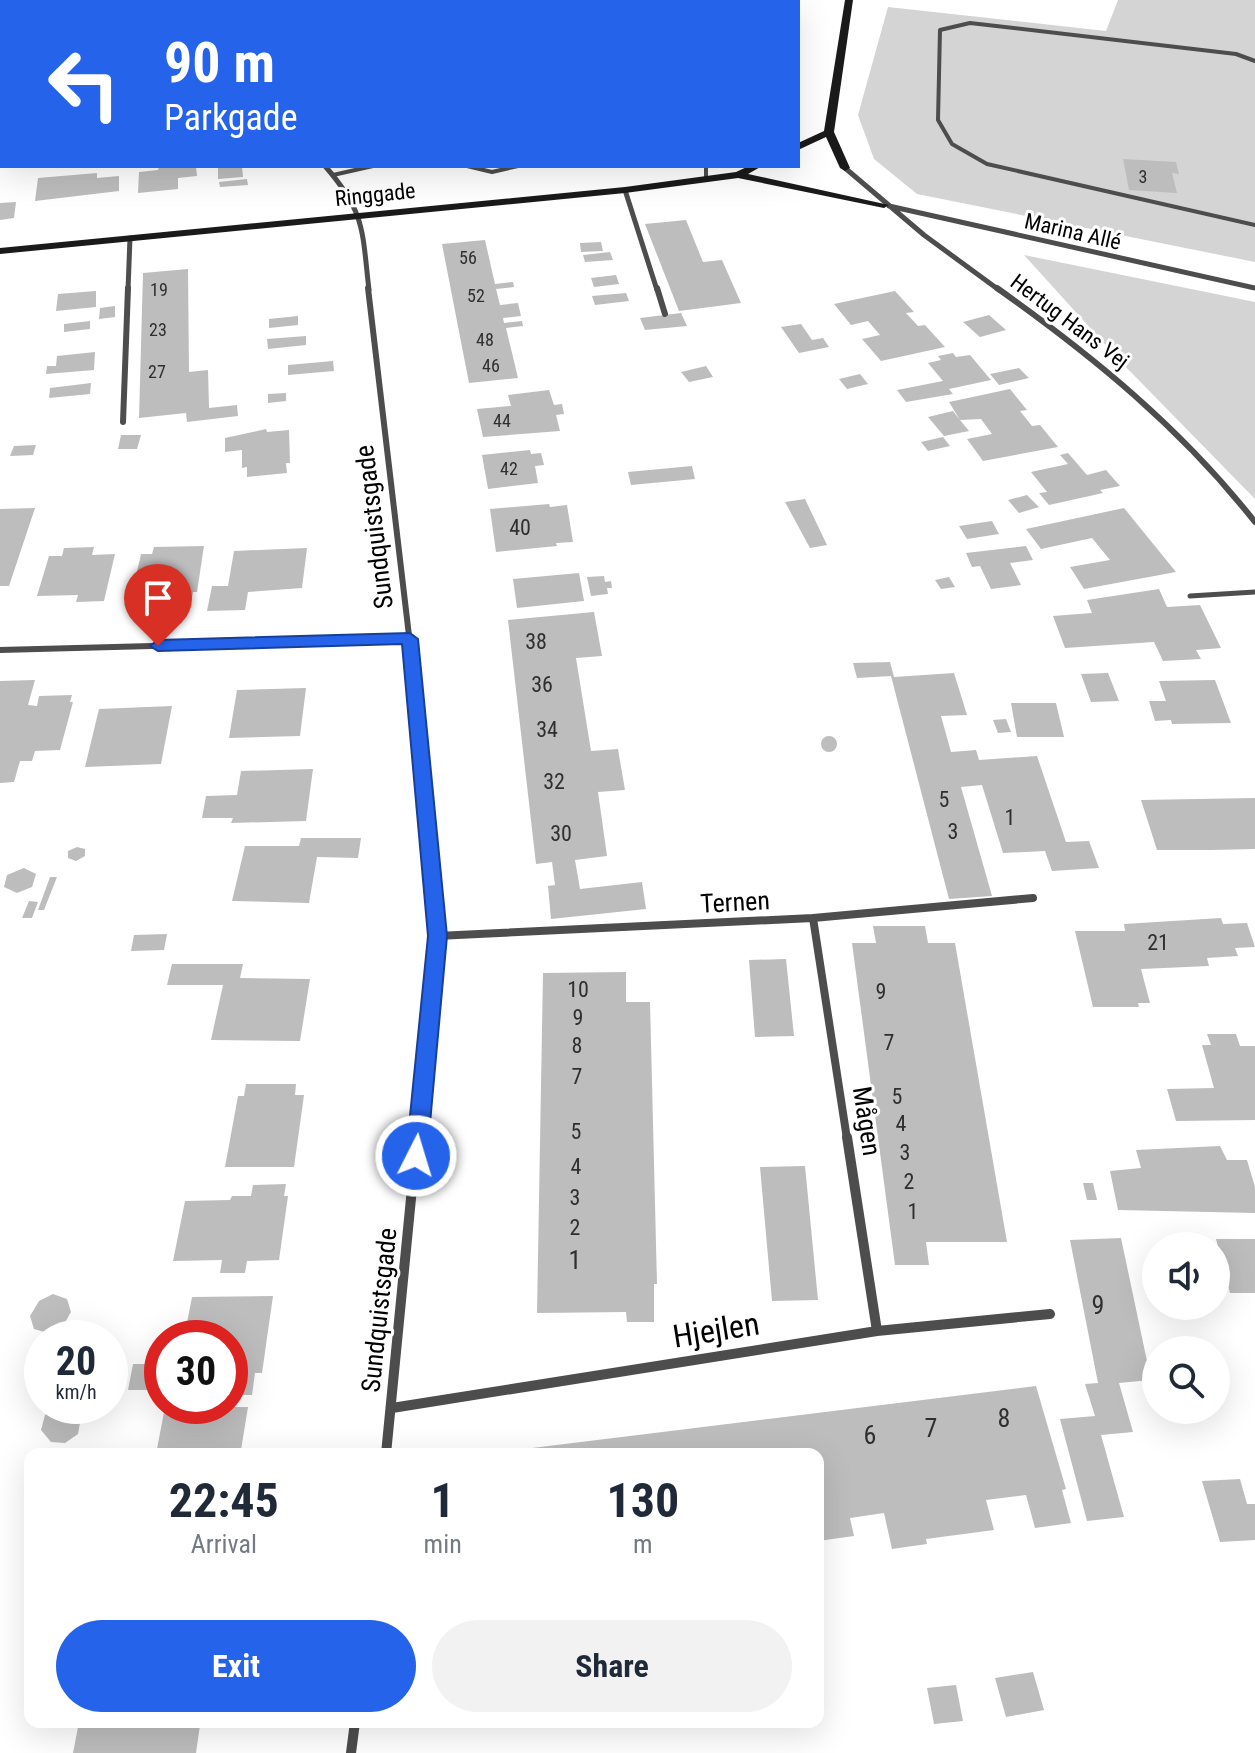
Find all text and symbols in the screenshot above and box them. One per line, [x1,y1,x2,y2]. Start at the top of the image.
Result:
text: 90 m [164,30,275,96]
icon: left [32,32,136,136]
text: Parkgade [164,97,298,139]
house number: 3 [1139,166,1147,187]
street label: Ringgade [334,178,417,211]
street label: Marina Allé [1022,208,1124,255]
house number: 56 [459,247,477,268]
street label: Hertug Hans Vej [1006,269,1134,374]
house number: 19 [150,279,168,300]
house number: 52 [467,285,485,306]
house number: 23 [149,319,167,340]
house number: 48 [476,329,494,350]
house number: 46 [482,355,500,376]
house number: 27 [148,361,166,382]
house number: 44 [493,410,511,431]
street label: Sundquistsgade [349,443,399,611]
house number: 42 [500,458,518,479]
house number: 40 [509,515,531,540]
pin [124,564,192,646]
icon: arrive [136,576,180,620]
house number: 38 [525,629,547,654]
house number: 36 [531,672,553,697]
house number: 34 [536,717,558,742]
house number: 32 [543,769,565,794]
house number: 5 [939,787,949,812]
house number: 1 [1005,805,1015,830]
house number: 3 [948,819,958,844]
house number: 30 [550,821,572,846]
street label: Ternen [699,885,771,919]
house number: 21 [1147,930,1169,955]
house number: 10 [567,977,589,1002]
house number: 9 [876,979,886,1004]
house number: 9 [573,1005,583,1030]
house number: 7 [884,1030,894,1055]
house number: 8 [572,1033,582,1058]
house number: 7 [572,1064,582,1089]
street label: Mågen [847,1084,887,1158]
house number: 5 [892,1084,902,1109]
house number: 4 [896,1111,907,1136]
position arrow [374,1114,458,1198]
house number: 5 [571,1119,581,1144]
house number: 3 [900,1140,910,1165]
house number: 4 [571,1154,582,1179]
house number: 2 [904,1169,914,1194]
house number: 3 [570,1185,580,1210]
house number: 1 [908,1199,918,1224]
house number: 2 [570,1215,580,1240]
street label: Sundquistsgade [355,1226,403,1394]
map controls [1142,1232,1230,1424]
button: sound [1142,1232,1230,1320]
house number: 1 [569,1245,581,1275]
house number: 9 [1092,1290,1104,1320]
street label: Hjejlen [670,1304,762,1356]
speed limit sign: 30 [144,1320,248,1424]
button: search [1142,1336,1230,1424]
text: 20 [56,1338,96,1385]
text: km/h [55,1380,97,1404]
house number: 8 [998,1403,1010,1433]
house number: 7 [925,1413,937,1443]
house number: 6 [864,1420,876,1450]
text: 22:45 [169,1472,279,1529]
text: 1 [431,1472,455,1529]
text: 130 [606,1472,679,1529]
text: Arrival [191,1529,257,1559]
text: min [424,1529,462,1559]
text: m [633,1529,653,1559]
button: Exit [56,1620,416,1712]
button: Share [432,1620,792,1712]

